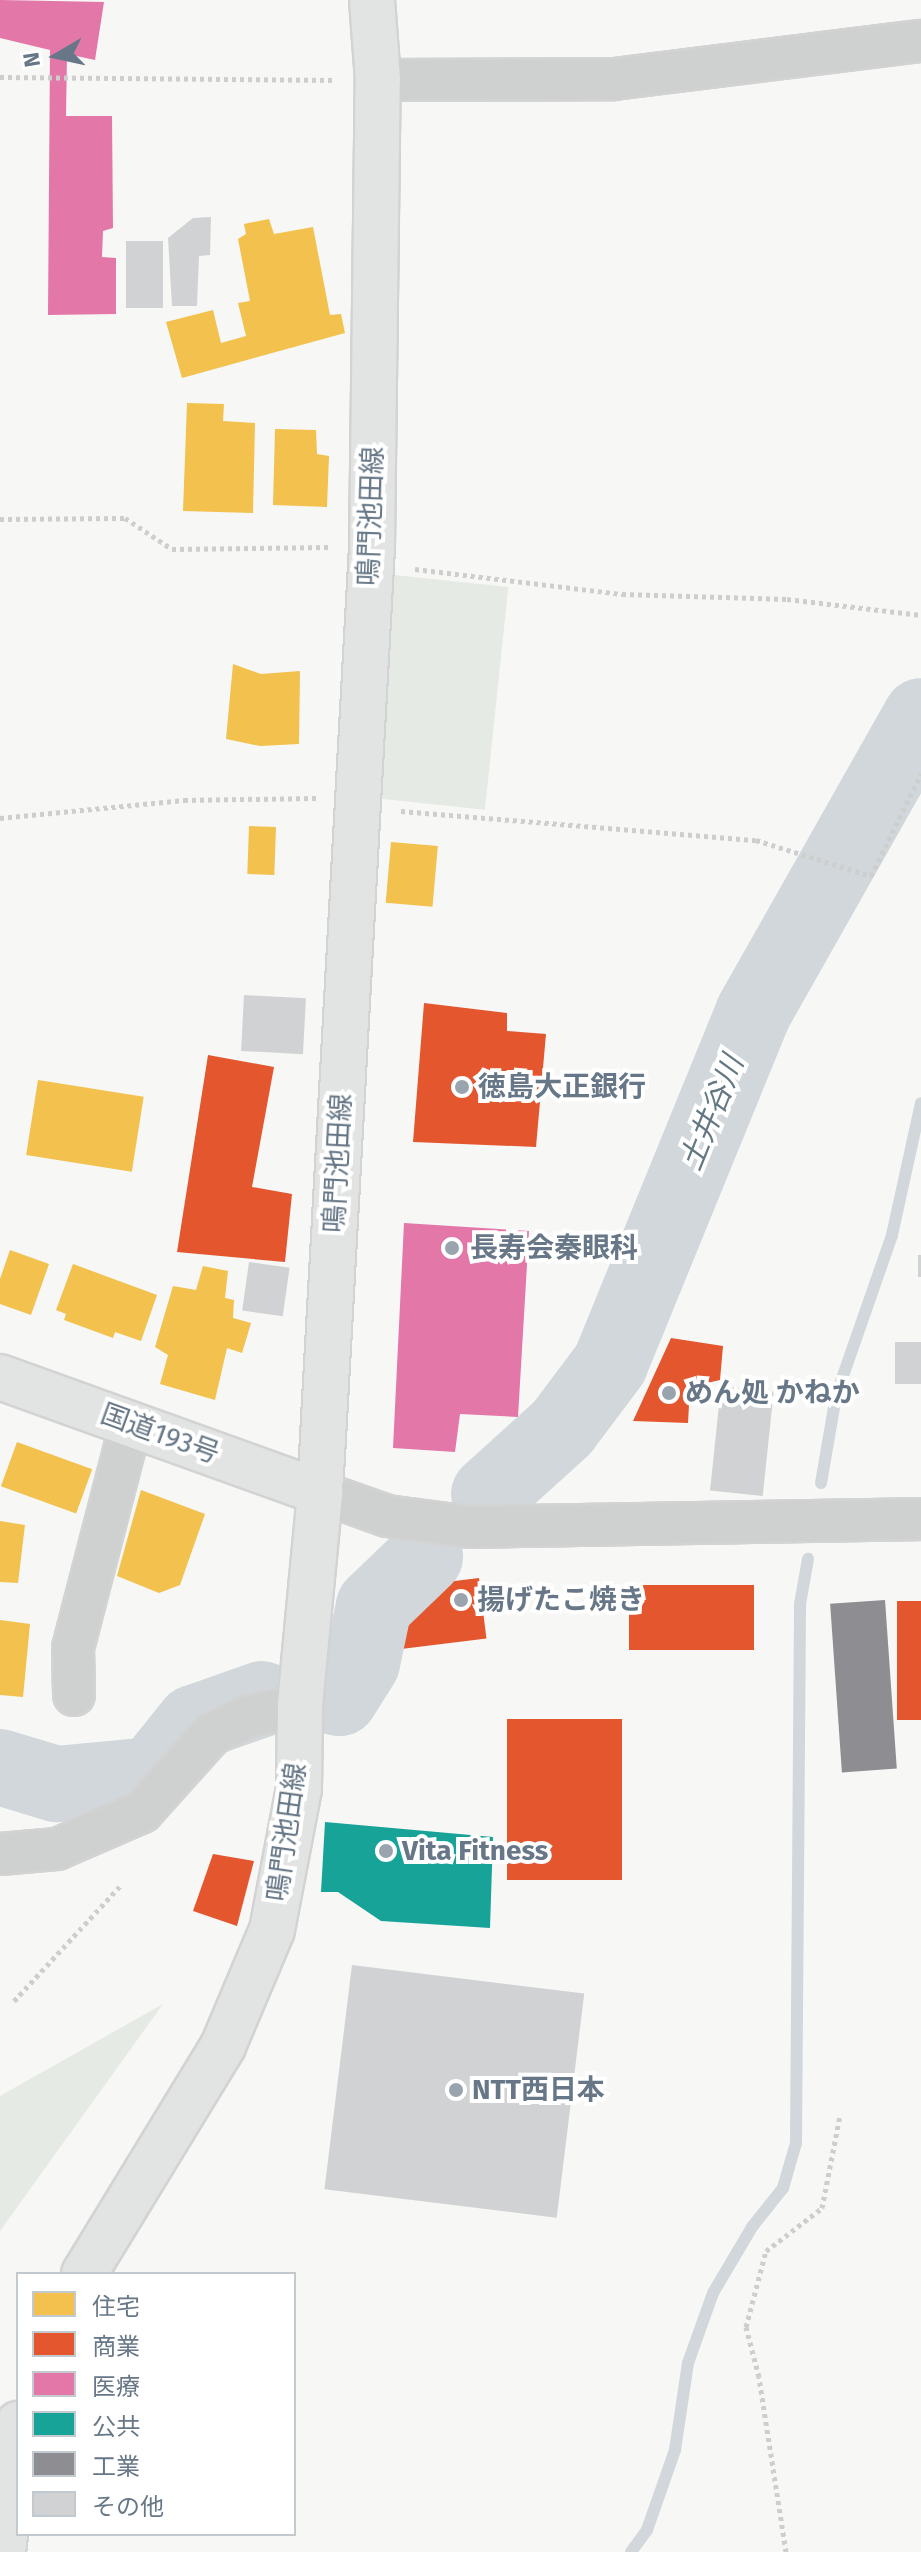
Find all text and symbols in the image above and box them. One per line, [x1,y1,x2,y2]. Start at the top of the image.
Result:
north arrow [16,16,96,96]
text: N [17,51,46,69]
street label: 鳴門池田線 [352,445,390,587]
water label: 土井谷川 [673,1051,751,1175]
place label: 徳島大正銀行 [478,1070,646,1104]
marker: 徳島大正銀行 [453,1078,471,1096]
street label: 鳴門池田線 [318,1092,358,1234]
place label: 長寿会秦眼科 [470,1231,638,1265]
marker: 長寿会秦眼科 [441,1237,463,1259]
place label: めん処 かねか [685,1376,860,1410]
marker: めん処 かねか [660,1384,678,1402]
street label: 国道193号 [96,1397,224,1471]
place label: 揚げたこ焼き [477,1583,645,1617]
marker: 揚げたこ焼き [452,1591,470,1609]
street label: 鳴門池田線 [261,1760,313,1904]
place label: Vita Fitness [402,1834,548,1868]
marker: Vita Fitness [377,1842,395,1860]
place label: NTT西日本 [472,2073,605,2107]
marker: NTT西日本 [447,2081,465,2099]
legend [16,2272,296,2536]
text: 住宅 [92,2293,140,2321]
text: 商業 [92,2333,140,2361]
text: 医療 [92,2373,140,2401]
text: 公共 [92,2413,140,2441]
text: 工業 [92,2453,140,2481]
text: その他 [92,2493,164,2521]

